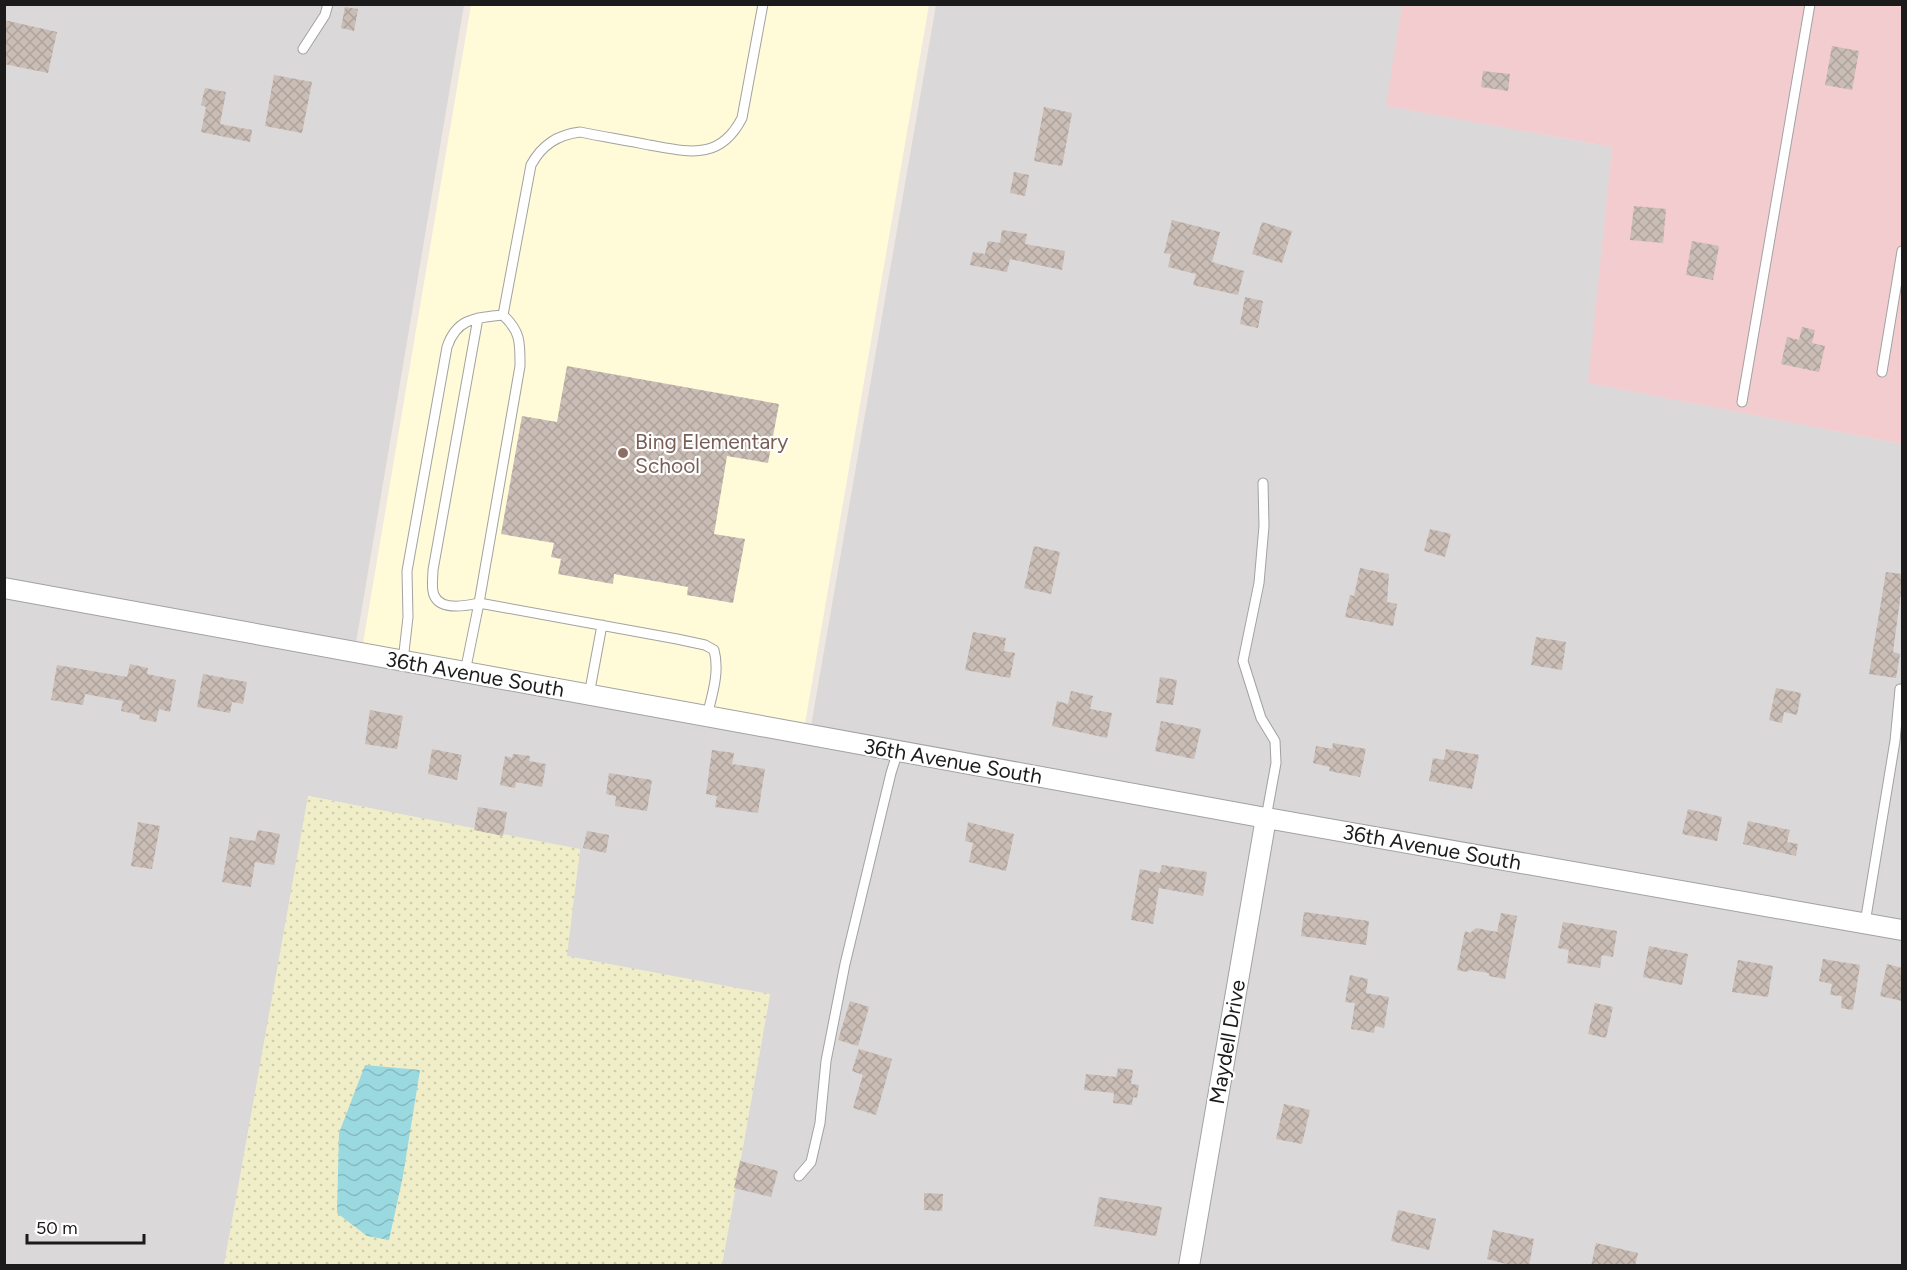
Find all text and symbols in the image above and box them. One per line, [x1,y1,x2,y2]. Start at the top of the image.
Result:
place label: Bing Elementary School [635,429,788,478]
marker: Bing Elementary School [616,446,630,460]
street label: 36th Avenue South [384,646,566,702]
street label: 36th Avenue South [862,733,1044,789]
street label: 36th Avenue South [1341,819,1523,875]
street label: Maydell Drive [1204,978,1250,1106]
scale bar [27,1207,144,1245]
text: 50 m [36,1217,78,1239]

